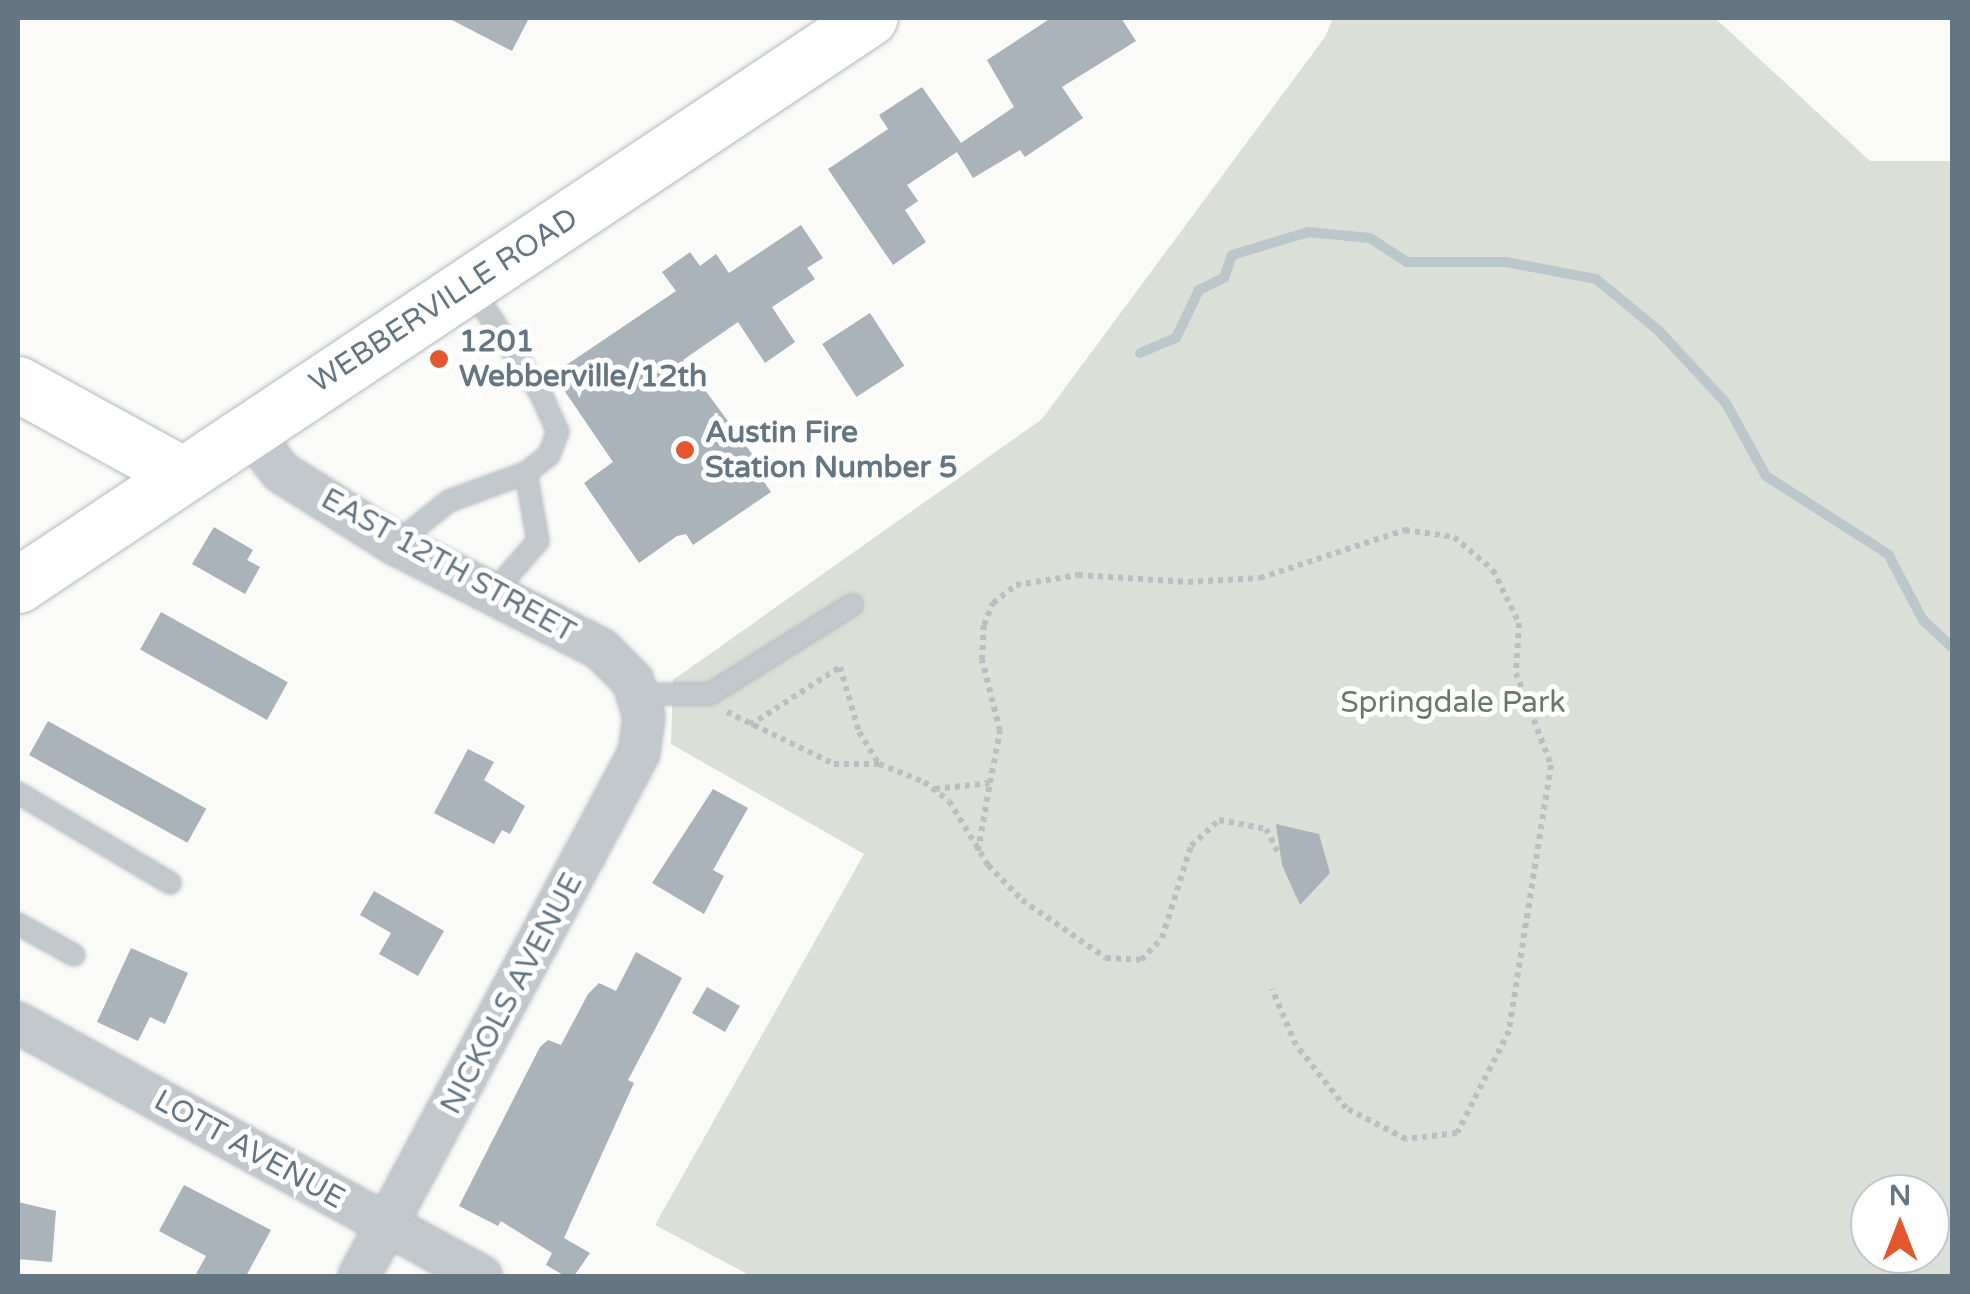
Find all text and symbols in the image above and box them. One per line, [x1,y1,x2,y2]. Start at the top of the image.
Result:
street label: WEBBERVILLE ROAD [303,201,585,401]
place label: 1201 Webberville/12th [459,324,707,394]
marker: 1201 Webberville/12th [428,348,450,370]
place label: Austin Fire Station Number 5 [705,415,958,486]
marker: Austin Fire Station Number 5 [674,439,696,461]
street label: EAST 12TH STREET [315,481,581,651]
park label: Springdale Park [1340,685,1566,721]
street label: NICKOLS AVENUE [433,867,591,1121]
street label: LOTT AVENUE [148,1083,350,1217]
north arrow [1850,1174,1950,1274]
text: N [1889,1179,1911,1213]

